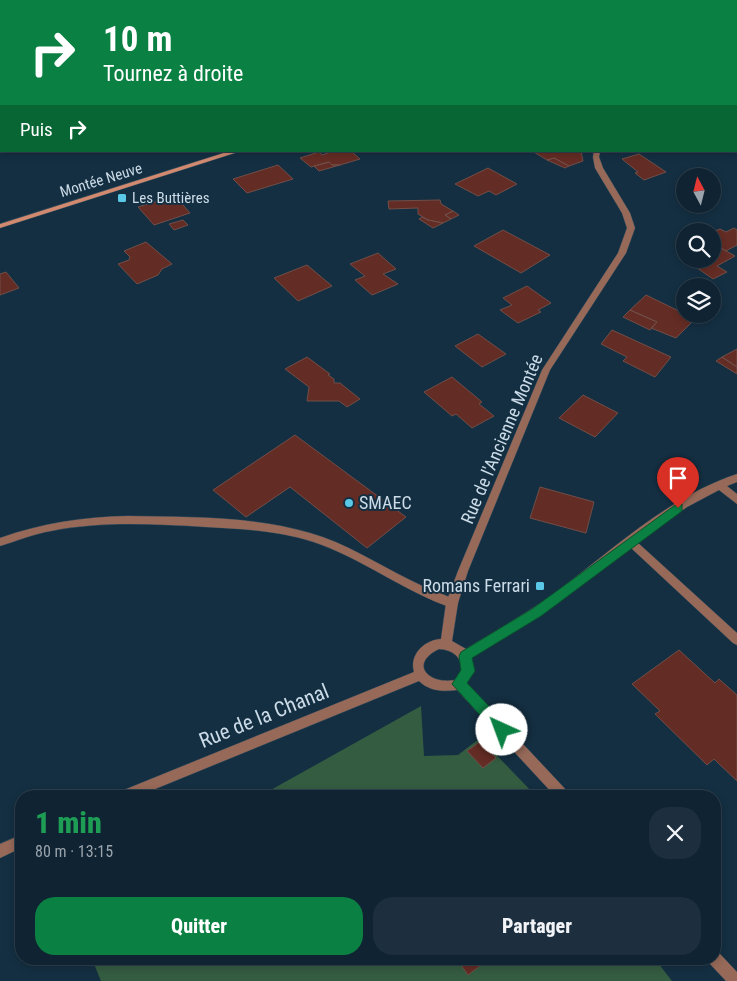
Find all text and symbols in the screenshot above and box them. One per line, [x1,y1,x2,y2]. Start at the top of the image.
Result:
text: 10 m [103,19,172,60]
icon: right [20,20,85,85]
text: Tournez à droite [103,61,243,86]
icon: right [63,115,91,143]
text: Puis [20,118,53,141]
street label: Montée Neuve [58,159,144,201]
north arrow [676,168,721,212]
map controls [676,168,721,323]
place label: Les Buttières [132,189,210,207]
marker: Les Buttières [116,192,128,204]
button: search [676,223,721,268]
button: layers [676,278,721,323]
street label: Rue de l'Ancienne Montée [456,351,547,527]
pin [657,457,699,508]
icon: arrive [664,464,692,492]
place label: SMAEC [359,492,412,513]
marker: SMAEC [343,497,355,509]
place label: Romans Ferrari [422,575,530,596]
marker: Romans Ferrari [534,580,546,592]
street label: Rue de la Chanal [196,679,332,753]
position arrow [475,703,527,755]
text: 1 min [35,805,102,840]
button: close [649,807,701,859]
text: 80 m · 13:15 [35,842,113,861]
button: Quitter [35,897,363,955]
button: Partager [373,897,701,955]

